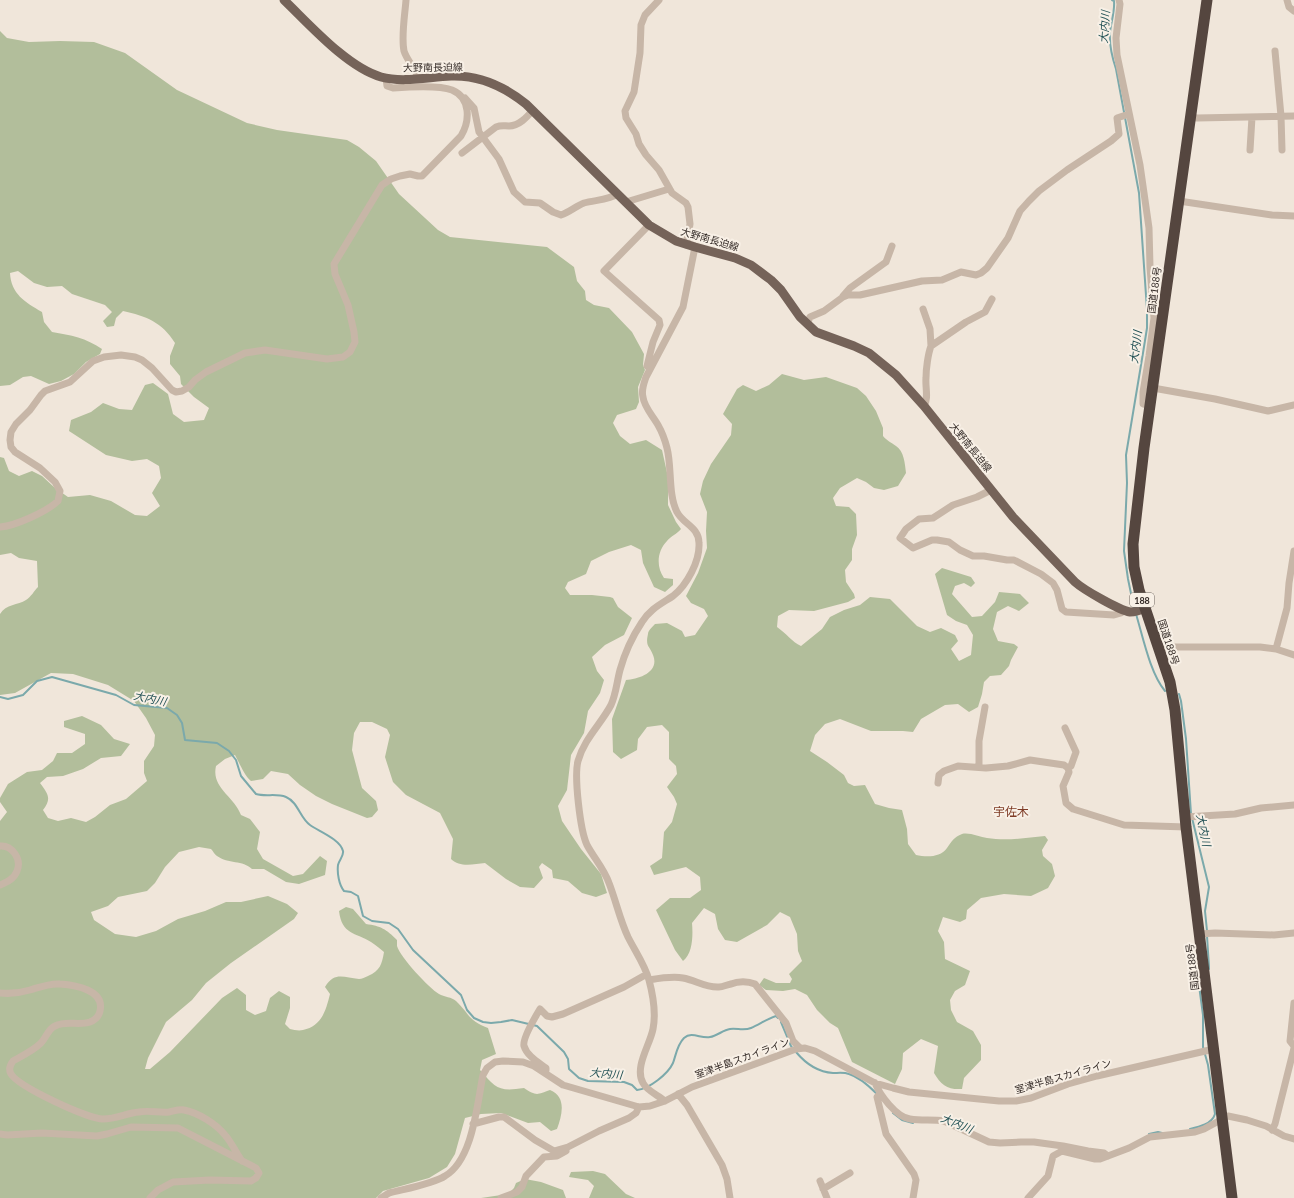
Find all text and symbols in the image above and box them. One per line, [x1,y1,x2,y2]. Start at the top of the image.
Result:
water label: 大内川 [1096,9,1112,44]
street label: 大野南長迫線 [403,60,463,74]
street label: 大野南長迫線 [680,225,740,253]
street label: 国道188号 [1145,266,1163,314]
water label: 大内川 [1127,329,1144,364]
street label: 大野南長迫線 [947,420,995,474]
road number: 188 [1130,593,1154,607]
street label: 国道188号 [1156,618,1182,666]
water label: 大内川 [133,688,168,708]
district label: 宇佐木 [993,804,1029,819]
water label: 大内川 [1194,813,1214,848]
street label: 国道188号 [1183,943,1201,991]
street label: 室津半島スカイライン [693,1035,791,1081]
street label: 室津半島スカイライン [1013,1056,1113,1096]
water label: 大内川 [589,1065,624,1081]
water label: 大内川 [939,1111,976,1136]

